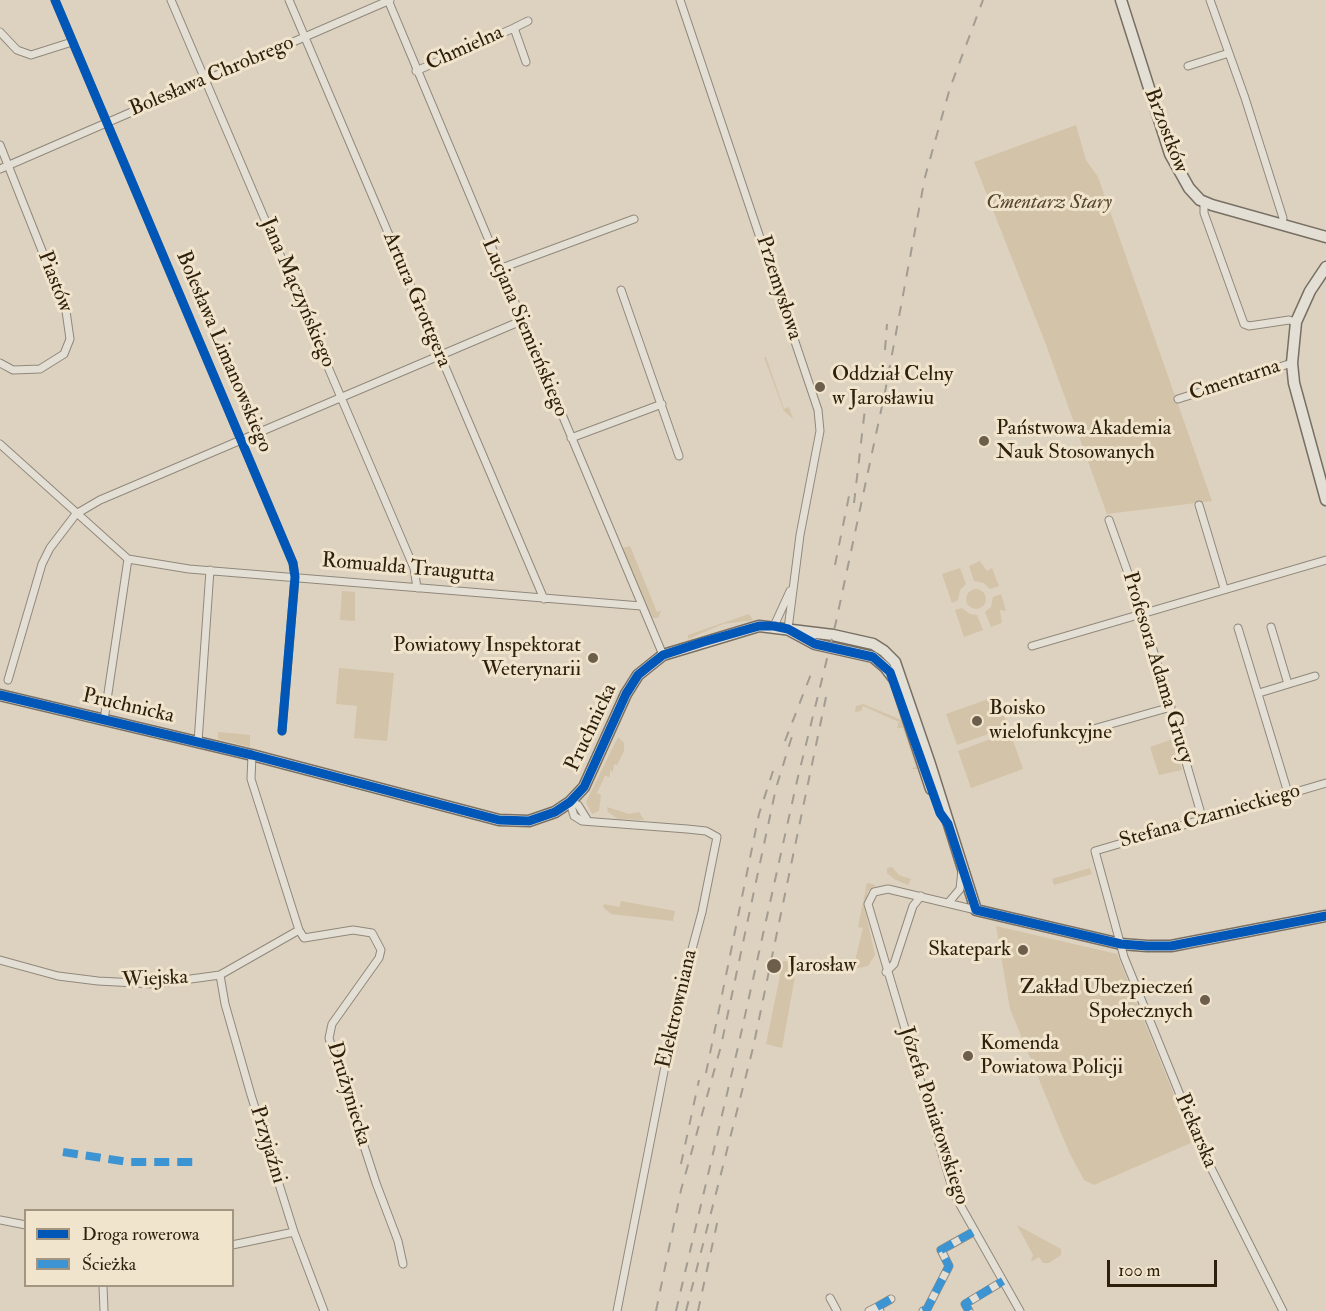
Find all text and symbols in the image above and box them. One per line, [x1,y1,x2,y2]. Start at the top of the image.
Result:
street label: Chmielna [423,21,507,77]
street label: Bolesława Chrobrego [126,31,298,123]
street label: Brzostków [1137,85,1193,177]
park label: Cmentarz Stary [986,190,1112,216]
street label: Jana Mączyńskiego [254,214,340,372]
street label: Artura Grottgera [376,229,456,371]
street label: Przemysłowa [749,233,807,343]
street label: Lucjana Siemieńskiego [475,235,573,421]
street label: Piastów [31,248,77,316]
street label: Bolesława Limanowskiego [169,248,277,456]
street label: Cmentarna [1187,355,1283,407]
place label: Oddział Celny w Jarosławiu [832,362,953,412]
marker: Oddział Celny w Jarosławiu [813,380,827,394]
place label: Państwowa Akademia Nauk Stosowanych [996,416,1171,466]
marker: Państwowa Akademia Nauk Stosowanych [977,434,991,448]
street label: Romualda Traugutta [321,549,495,589]
street label: Profesora Adama Grucy [1116,569,1198,767]
place label: Powiatowy Inspektorat Weterynarii [393,633,581,683]
marker: Powiatowy Inspektorat Weterynarii [586,651,600,665]
street label: Pruchnicka [561,680,623,776]
street label: Pruchnicka [80,684,176,730]
place label: Boisko wielofunkcyjne [989,696,1112,746]
marker: Boisko wielofunkcyjne [970,714,984,728]
street label: Stefana Czarnieckiego [1117,779,1303,855]
place label: Skatepark [928,937,1011,963]
marker: Skatepark [1016,943,1030,957]
street label: Elektrowniana [652,947,704,1071]
place label: Jarosław [788,953,856,979]
marker: Jarosław [765,957,783,975]
street label: Wiejska [121,966,189,994]
place label: Zakład Ubezpieczeń Społecznych [1020,975,1193,1025]
marker: Zakład Ubezpieczeń Społecznych [1198,993,1212,1007]
street label: Józefa Poniatowskiego [892,1024,974,1208]
place label: Komenda Powiatowa Policji [980,1031,1123,1081]
street label: Drużyniecka [320,1039,376,1149]
marker: Komenda Powiatowa Policji [961,1049,975,1063]
street label: Piekarska [1168,1090,1222,1172]
street label: Przyjaźni [243,1103,291,1187]
legend [24,1209,234,1287]
text: Droga rowerowa [82,1223,199,1246]
scale bar [1110,1248,1220,1286]
text: Ścieżka [82,1253,136,1276]
text: 100 m [1118,1259,1161,1282]

